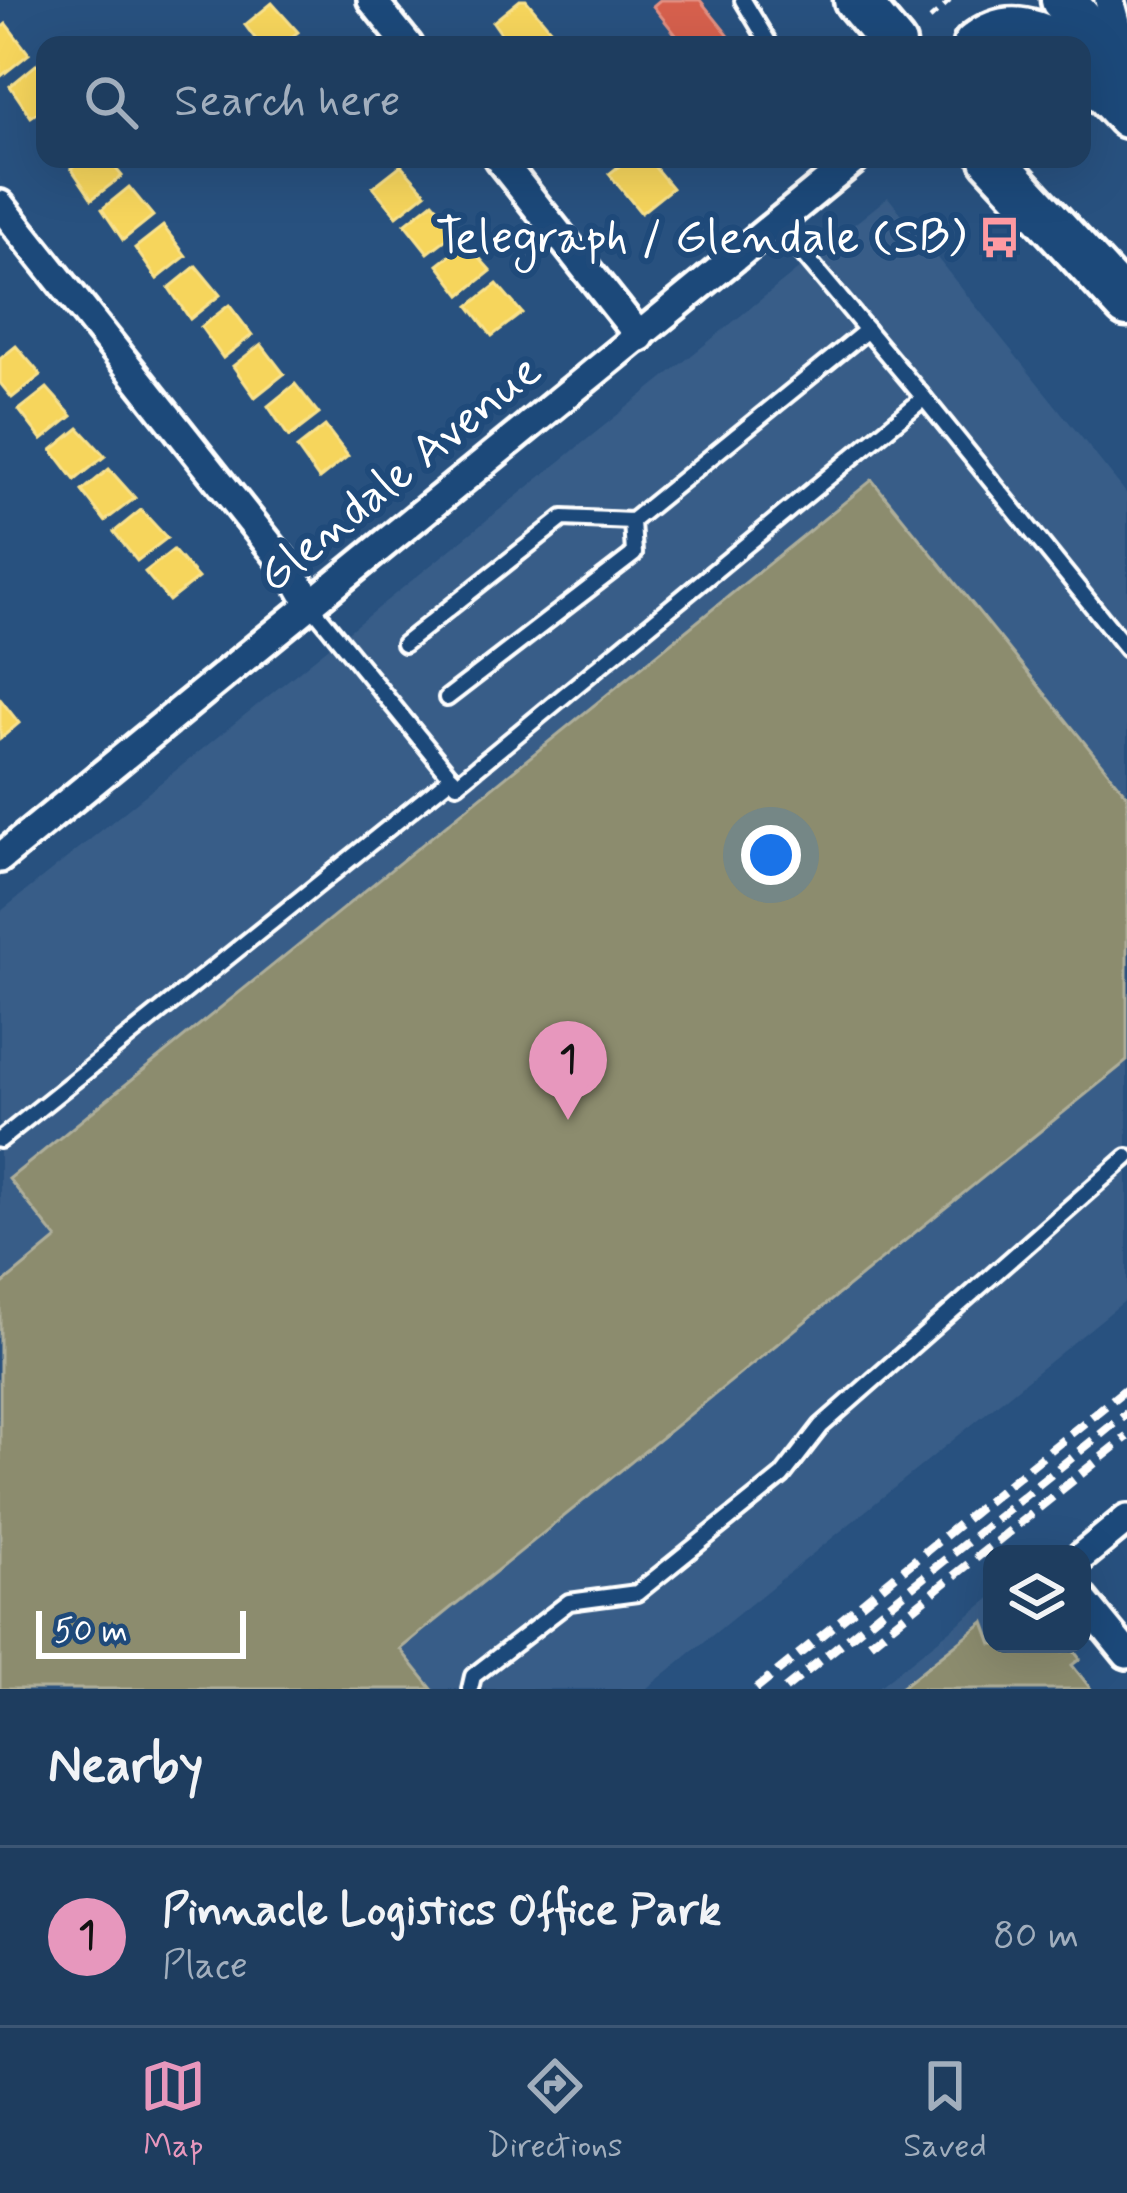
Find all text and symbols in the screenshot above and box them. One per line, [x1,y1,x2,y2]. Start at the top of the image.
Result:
search box [36,36,1091,168]
icon: search [78,69,144,135]
text: Search here [174,73,401,132]
place label: Telegraph / Glendale (SB) [436,207,966,273]
bus stop icon: Telegraph / Glendale (SB) [977,215,1023,261]
street label: Glendale Avenue [245,340,555,608]
your location [741,825,801,885]
pin: 1 [529,1021,607,1120]
map controls [983,1545,1091,1653]
button: layers [983,1545,1091,1653]
scale bar [36,1605,246,1658]
text: 50 m [54,1610,128,1654]
text: Nearby [48,1734,203,1800]
text: Pinnacle Logistics Office Park [162,1882,721,1941]
text: 1 [78,1911,96,1962]
text: 80 m [993,1911,1079,1962]
text: Place [162,1941,248,1992]
tab: Map [140,2053,206,2169]
tab: Directions [487,2053,623,2169]
tab: Saved [903,2053,987,2169]

